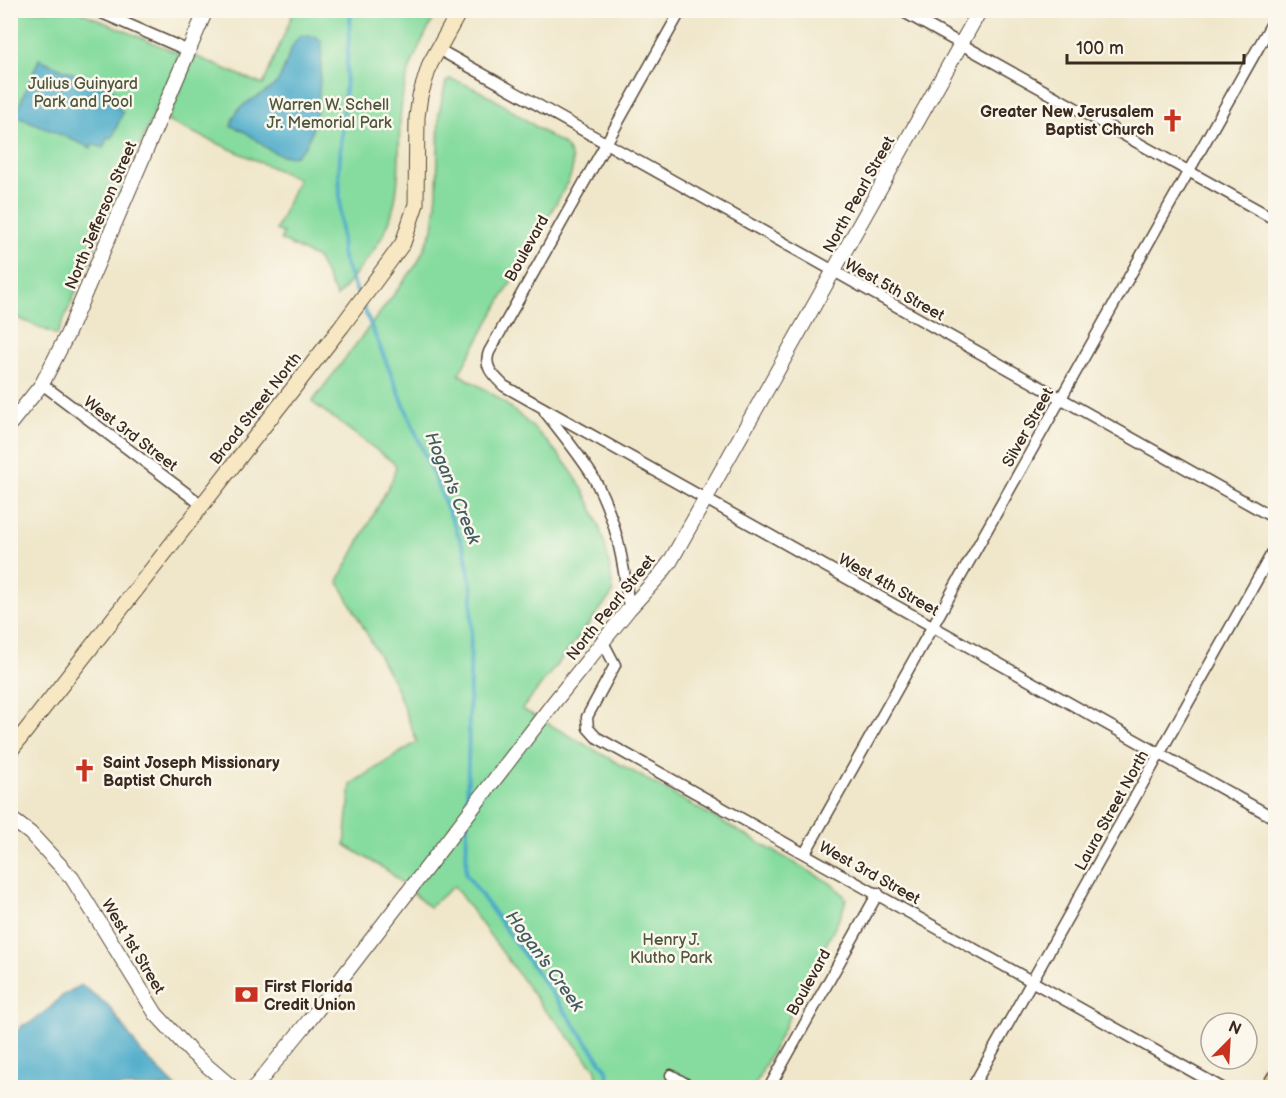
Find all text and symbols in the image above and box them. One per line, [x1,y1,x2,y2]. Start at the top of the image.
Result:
scale bar [1067,27,1244,65]
text: 100 m [1076,38,1124,59]
park label: Julius Guinyard Park and Pool [28,75,138,112]
park label: Warren W. Schell Jr. Memorial Park [266,96,392,133]
place label: Greater New Jerusalem Baptist Church [980,103,1154,140]
church icon: Greater New Jerusalem Baptist Church [1159,107,1185,133]
street label: North Pearl Street [819,133,899,256]
street label: North Jefferson Street [62,139,141,293]
street label: Boulevard [501,212,553,285]
street label: West 5th Street [841,255,948,326]
street label: Broad Street North [207,349,306,469]
street label: Silver Street [999,385,1058,471]
street label: West 3rd Street [79,393,181,476]
water label: Hogan's Creek [420,429,485,549]
street label: West 4th Street [835,550,942,621]
street label: North Pearl Street [563,551,660,665]
street label: Laura Street North [1071,747,1153,874]
place label: Saint Joseph Missionary Baptist Church [103,754,280,791]
church icon: Saint Joseph Missionary Baptist Church [72,758,98,784]
street label: West 3rd Street [815,838,923,909]
street label: West 1st Street [97,896,169,998]
water label: Hogan's Creek [501,907,589,1017]
park label: Henry J. Klutho Park [630,931,712,968]
street label: Boulevard [783,946,835,1019]
place label: First Florida Credit Union [264,978,356,1015]
bank icon: First Florida Credit Union [233,982,259,1008]
north arrow [1199,1011,1259,1071]
text: N [1225,1018,1244,1040]

